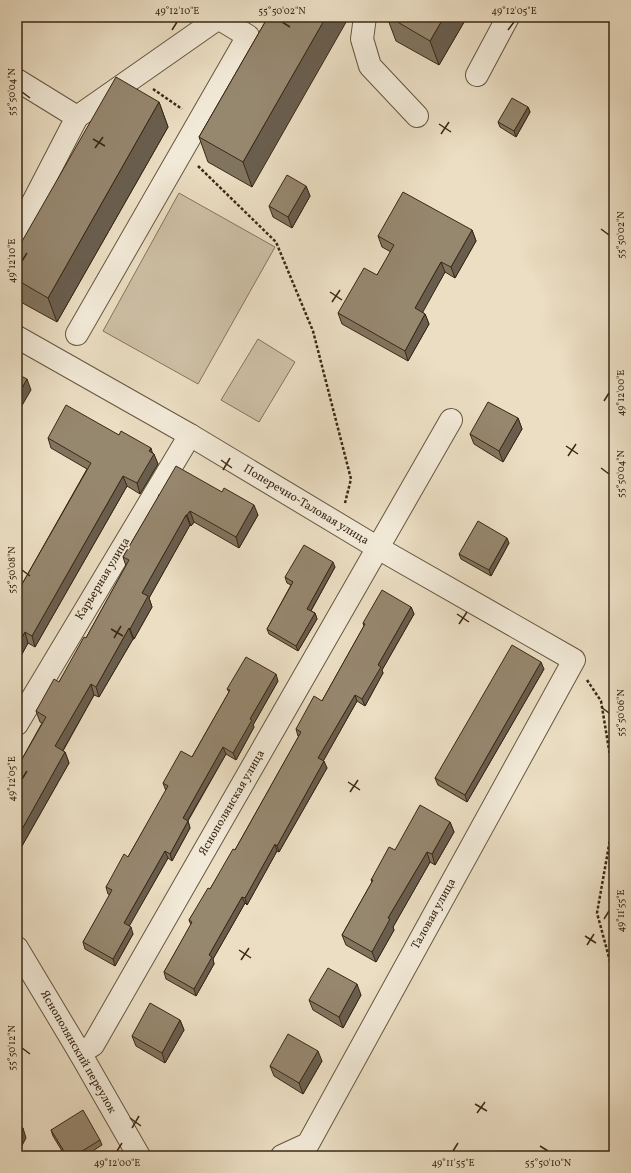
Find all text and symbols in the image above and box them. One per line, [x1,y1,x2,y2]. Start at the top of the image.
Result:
text: 49°12'10"E [155,4,199,18]
text: 55°50'02"N [258,4,306,18]
text: 49°12'05"E [491,4,537,18]
text: 55°50'04"N [5,68,19,116]
text: 55°50'02"N [614,211,628,259]
text: 49°12'10"E [5,239,19,283]
text: 49°12'00"E [614,370,628,416]
text: 55°50'04"N [614,450,628,498]
street label: Поперечно-Таловая улица [240,461,372,549]
street label: Карьерная улица [72,535,134,623]
text: 55°50'08"N [5,546,19,594]
text: 55°50'06"N [614,689,628,737]
street label: Яснополянская улица [195,747,269,859]
text: 49°12'05"E [5,756,19,802]
street label: Таловая улица [408,876,460,952]
text: 49°11'55"E [614,889,628,933]
street label: Яснополянский переулок [36,988,120,1117]
text: 55°50'12"N [5,1025,19,1071]
text: 49°12'00"E [94,1156,140,1170]
text: 49°11'55"E [431,1156,475,1170]
text: 55°50'10"N [525,1156,572,1170]

